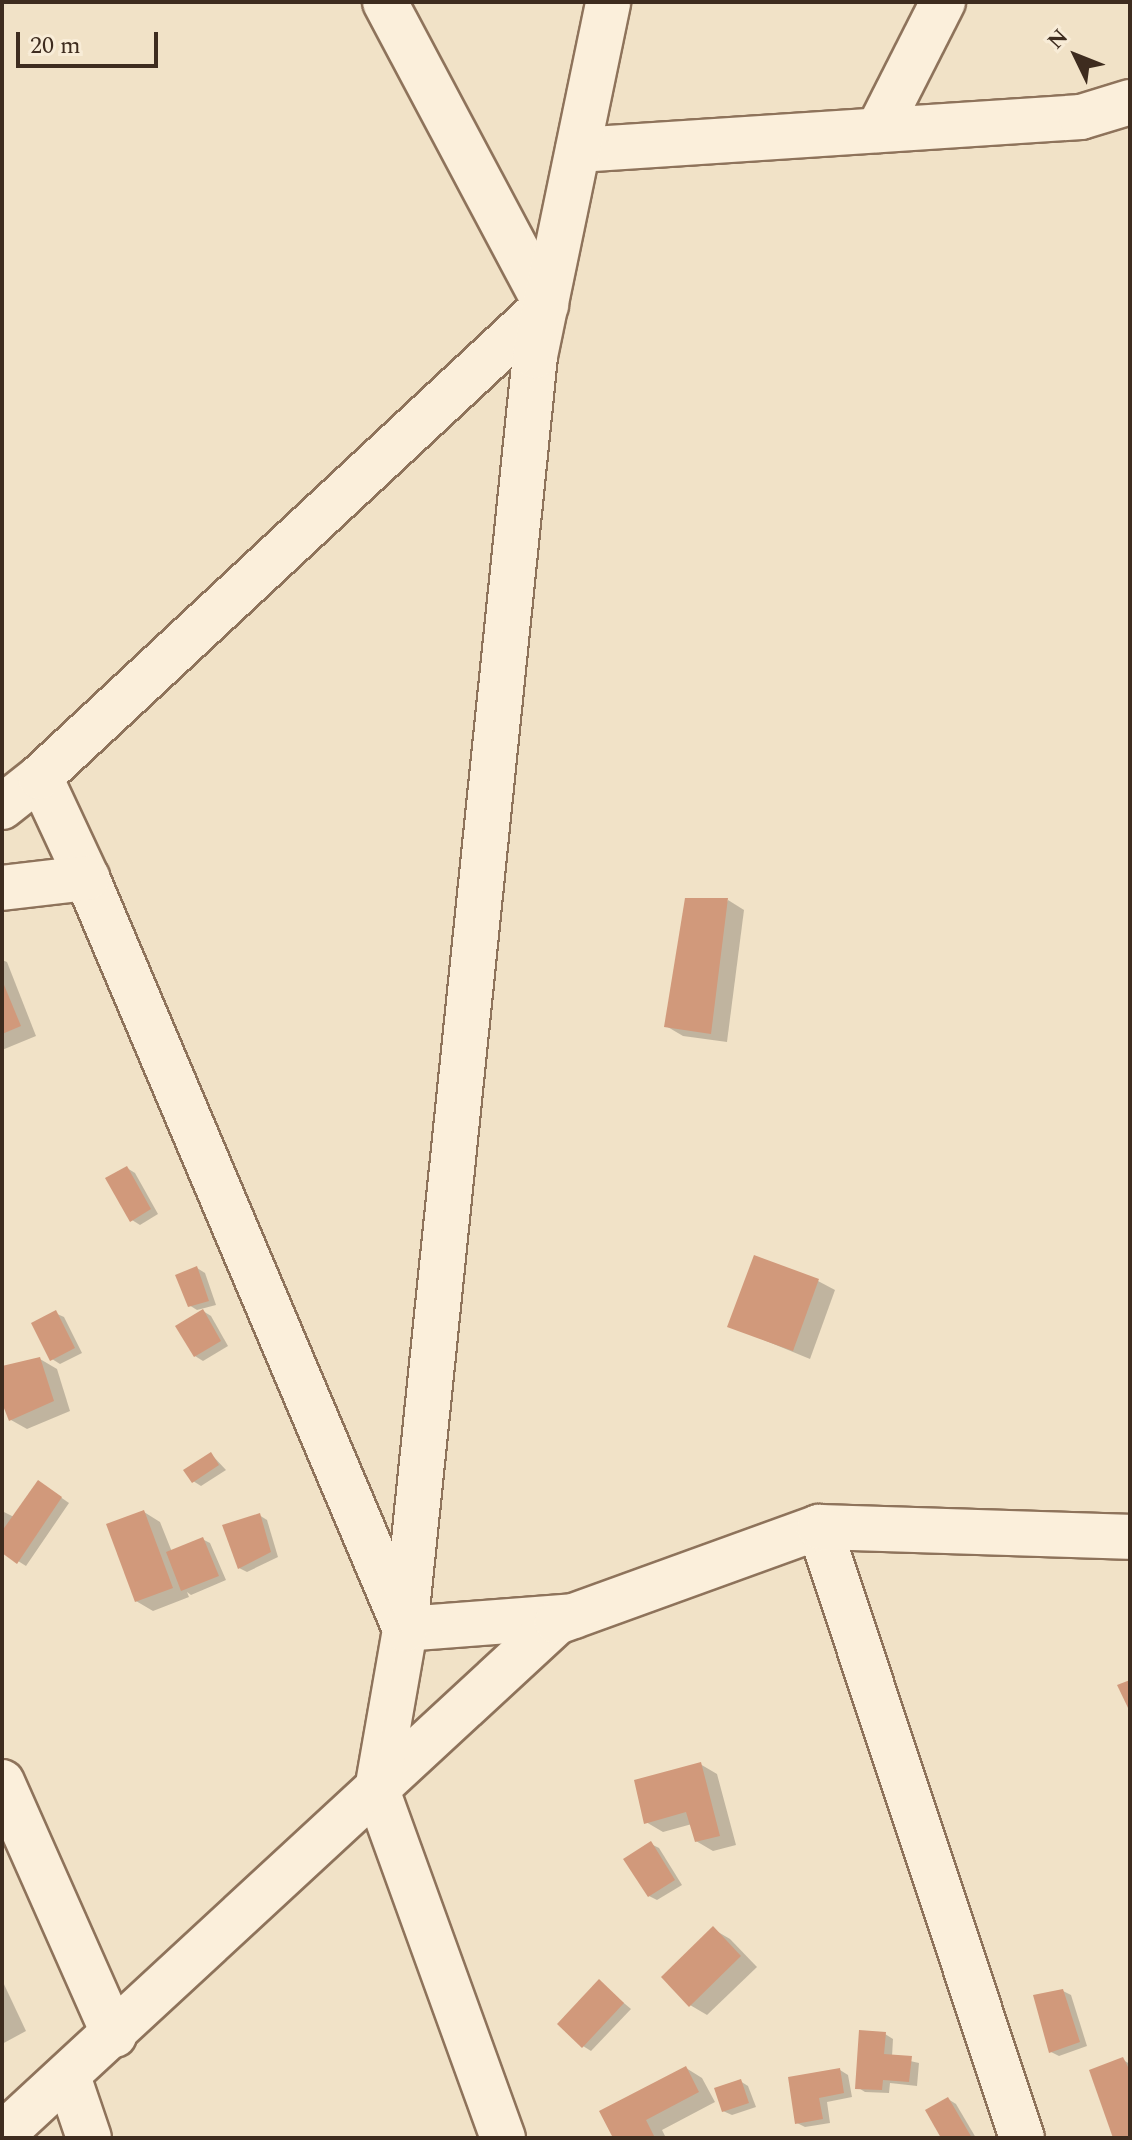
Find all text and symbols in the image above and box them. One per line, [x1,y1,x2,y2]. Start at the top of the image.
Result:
scale bar [20,16,162,66]
north arrow [1036,16,1116,96]
text: N [1040,21,1076,57]
text: 20 m [30,28,81,64]

